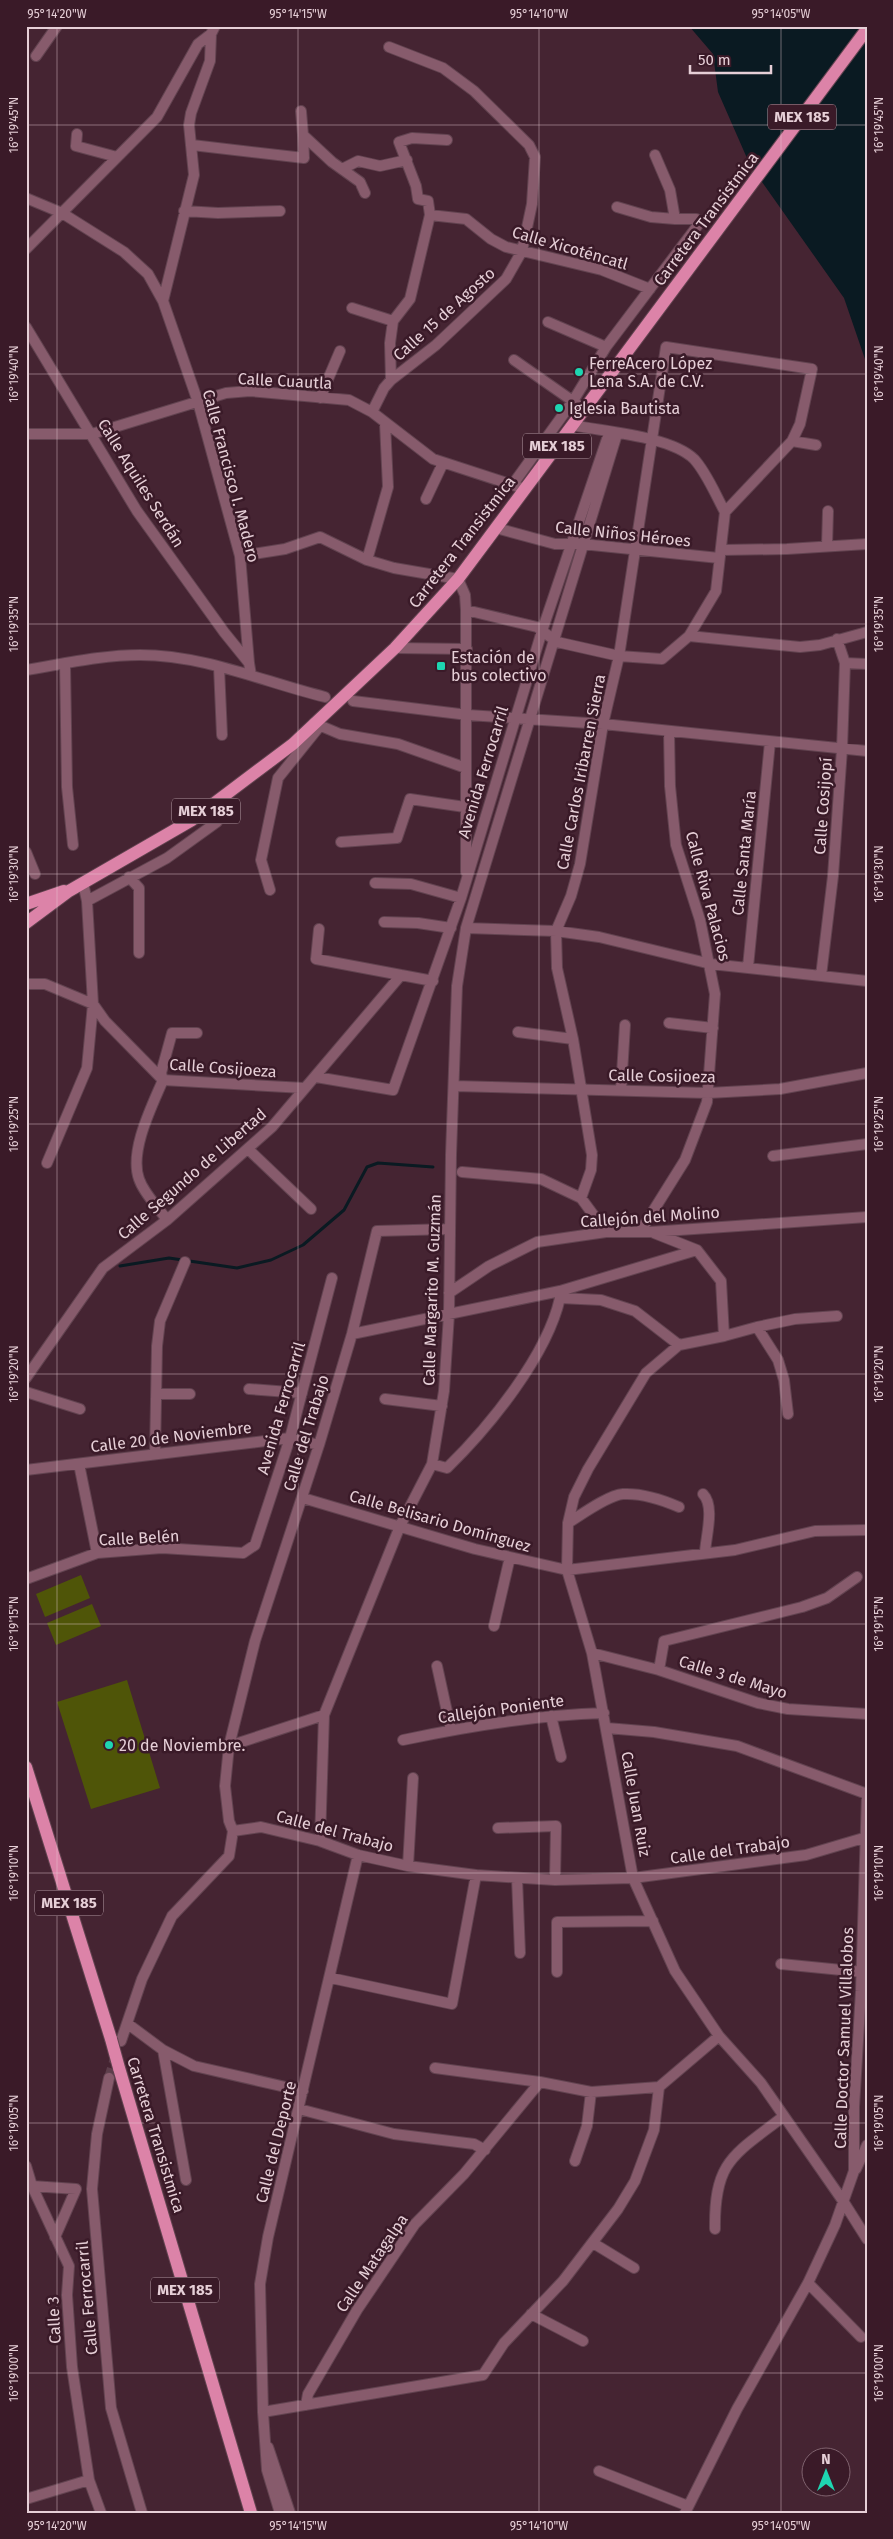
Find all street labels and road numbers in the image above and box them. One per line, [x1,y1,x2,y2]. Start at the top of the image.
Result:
road number: MEX 185 [768,104,836,130]
street label: Carretera Transistmica [650,149,762,289]
street label: Calle Xicoténcatl [510,222,630,274]
street label: Calle 15 de Agosto [389,263,499,365]
street label: Calle Cuautla [237,369,333,393]
street label: Calle Francisco I. Madero [199,387,263,565]
street label: Calle Aquiles Serdán [94,415,188,551]
road number: MEX 185 [523,434,591,458]
street label: Carretera Transistmica [405,472,519,612]
street label: Calle Niños Héroes [554,517,692,551]
street label: Calle Carlos Iribarren Sierra [553,672,609,872]
street label: Avenida Ferrocarril [454,703,512,840]
street label: Calle Cosijopí [810,756,836,855]
street label: Calle Santa María [728,790,760,916]
road number: MEX 185 [172,798,240,824]
street label: Calle Riva Palacios [682,829,734,963]
street label: Calle Cosijoeza [169,1055,277,1081]
street label: Calle Cosijoeza [608,1066,716,1086]
street label: Calle Segundo de Libertad [114,1104,270,1244]
street label: Calle Margarito M. Guzmán [419,1194,445,1386]
street label: Callejón del Molino [580,1203,720,1231]
street label: Avenida Ferrocarril [253,1339,309,1477]
street label: Calle del Trabajo [279,1373,333,1493]
street label: Calle 20 de Noviembre [89,1418,253,1456]
street label: Calle Belisario Domínguez [347,1486,533,1556]
street label: Calle Belén [98,1526,180,1550]
street label: Calle 3 de Mayo [676,1651,790,1703]
street label: Callejón Poniente [437,1691,565,1727]
street label: Calle Juan Ruiz [617,1750,655,1858]
street label: Calle del Trabajo [274,1806,396,1856]
street label: Calle del Trabajo [669,1832,791,1868]
road number: MEX 185 [35,1890,103,1916]
street label: Calle Doctor Samuel Villalobos [831,1927,857,2149]
street label: Carretera Transistmica [123,2055,189,2215]
street label: Calle del Deporte [252,2079,300,2205]
street label: Calle Matagalpa [332,2210,412,2316]
street label: Calle Ferrocarril [73,2240,101,2356]
road number: MEX 185 [151,2278,219,2302]
street label: Calle 3 [43,2296,65,2344]

